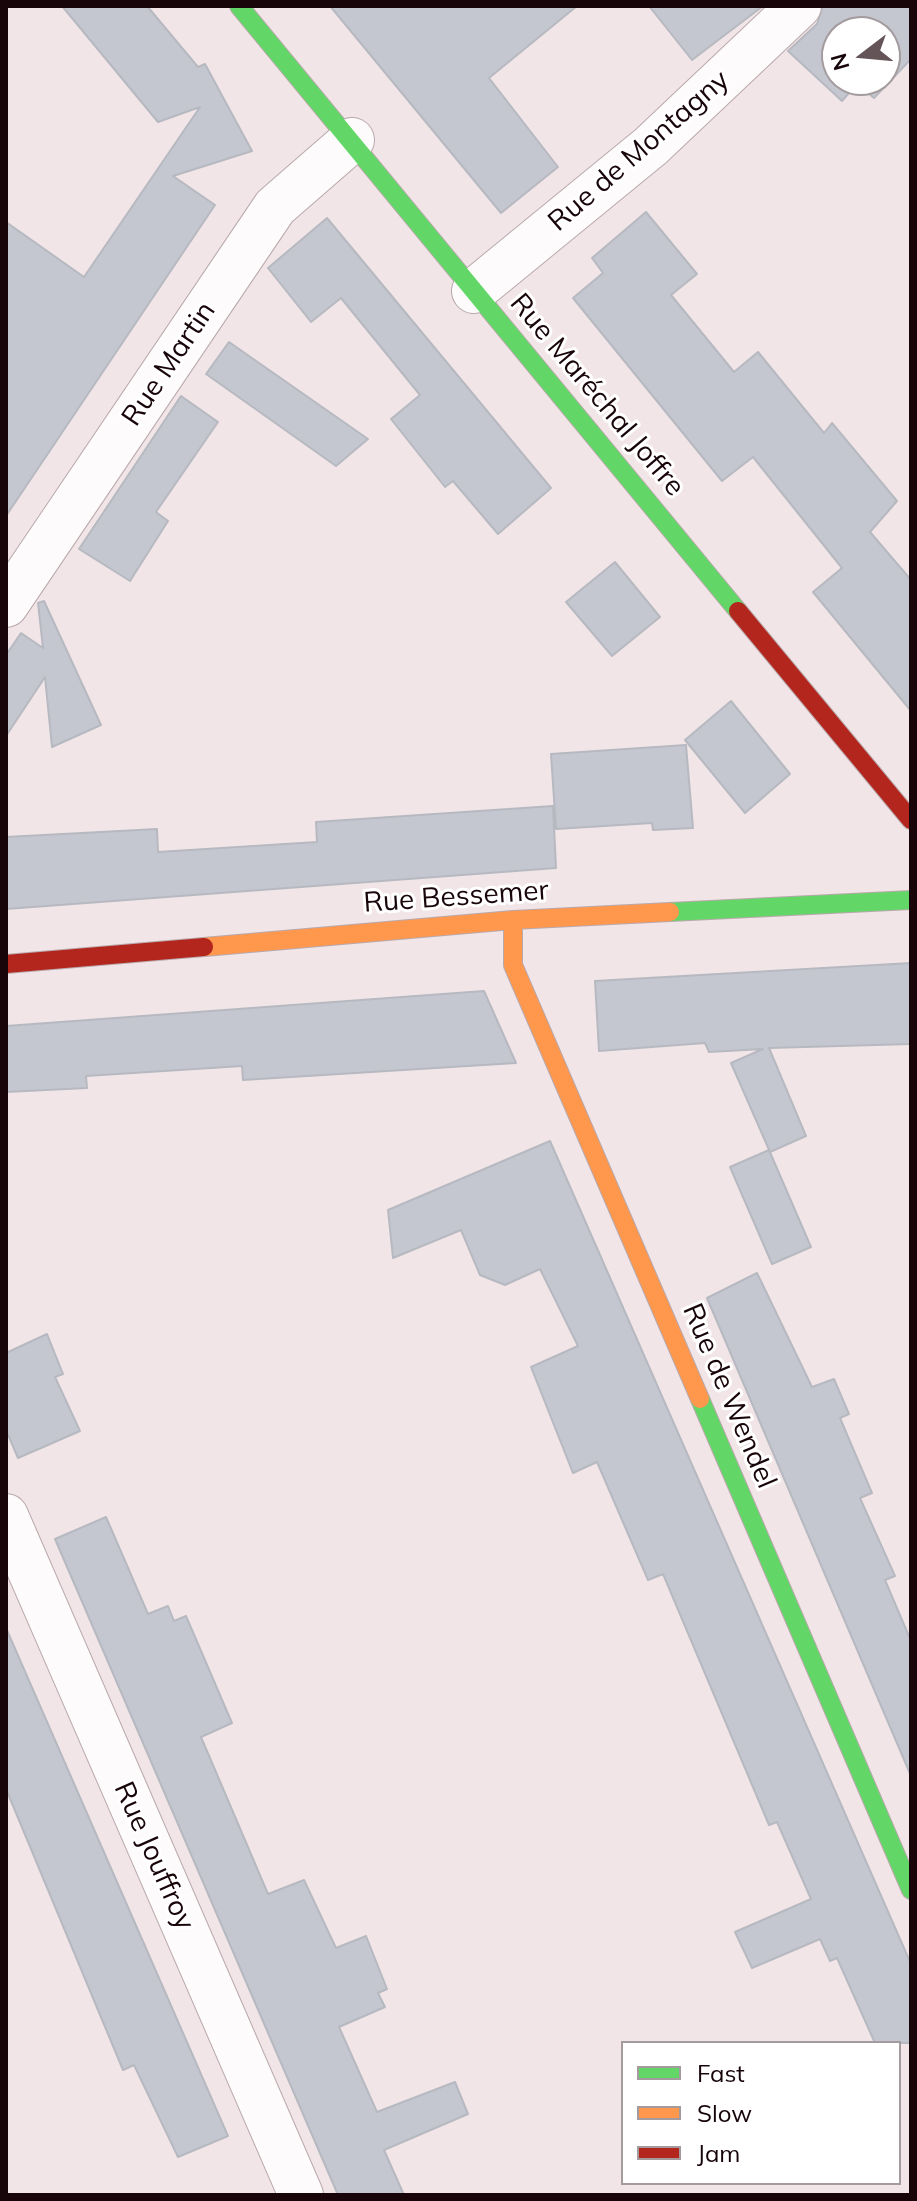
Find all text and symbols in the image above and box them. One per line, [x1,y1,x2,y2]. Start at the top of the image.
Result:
north arrow [821,16,901,96]
text: N [824,50,856,74]
street label: Rue de Montagny [542,63,736,239]
street label: Rue Maréchal Joffre [503,287,691,503]
street label: Rue Martin [115,295,223,433]
street label: Rue Bessemer [362,874,550,920]
street label: Rue de Wendel [675,1299,783,1493]
street label: Rue Jouffroy [106,1777,202,1935]
legend [621,2041,901,2185]
text: Fast [697,2058,745,2088]
text: Slow [697,2098,752,2128]
text: Jam [697,2138,740,2168]

